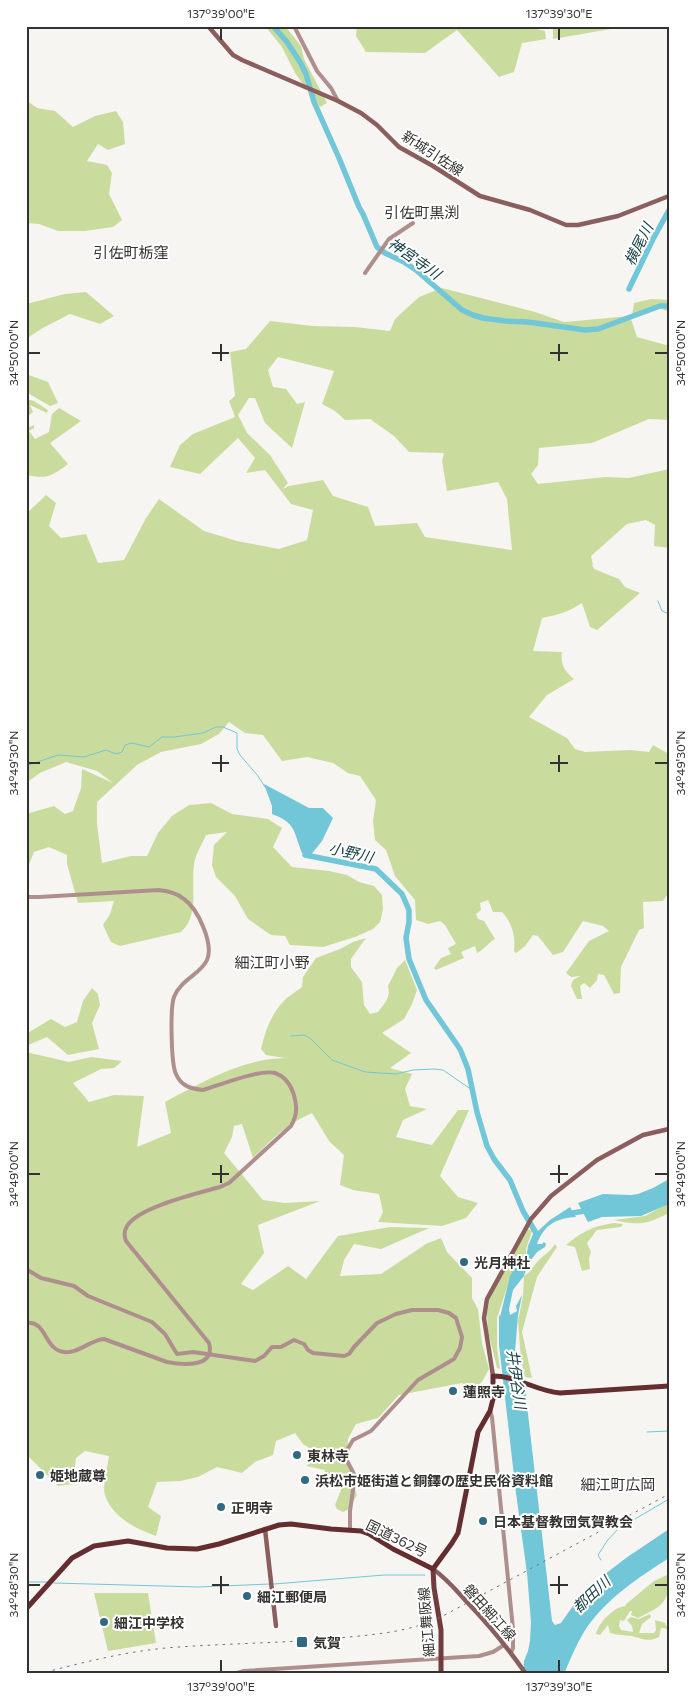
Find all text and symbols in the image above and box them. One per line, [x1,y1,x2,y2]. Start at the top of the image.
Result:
text: 137°39'00"E [187,6,255,20]
text: 137°39'30"E [526,6,592,20]
street label: 新城引佐線 [399,127,467,179]
district label: 引佐町黒渕 [384,203,460,221]
water label: 横尾川 [620,218,657,268]
water label: 神宮寺川 [385,233,446,284]
district label: 引佐町栃窪 [93,243,169,261]
text: 34°50'00"N [6,320,20,386]
text: 34°50'00"N [673,320,687,386]
text: 34°49'30"N [6,731,20,795]
text: 34°49'30"N [673,731,687,795]
water label: 小野川 [327,838,377,866]
district label: 細江町小野 [234,953,310,971]
text: 34°49'00"N [6,1141,20,1207]
text: 34°49'00"N [673,1141,687,1207]
place label: 光月神社 [474,1254,530,1271]
marker: 光月神社 [458,1256,470,1268]
water label: 井伊谷川 [504,1348,530,1412]
place label: 蓮照寺 [463,1383,505,1400]
marker: 蓮照寺 [447,1385,459,1397]
place label: 東林寺 [307,1447,349,1464]
marker: 東林寺 [291,1449,303,1461]
place label: 姫地蔵尊 [50,1467,106,1484]
marker: 姫地蔵尊 [34,1469,46,1481]
place label: 浜松市姫街道と銅鐸の歴史民俗資料館 [315,1472,553,1489]
marker: 浜松市姫街道と銅鐸の歴史民俗資料館 [299,1474,311,1486]
district label: 細江町広岡 [580,1475,656,1493]
place label: 正明寺 [231,1499,273,1516]
marker: 正明寺 [215,1501,227,1513]
place label: 日本基督教団気賀教会 [493,1513,633,1530]
marker: 日本基督教団気賀教会 [477,1515,489,1527]
street label: 国道362号 [364,1516,430,1560]
text: 34°48'30"N [6,1553,20,1617]
text: 34°48'30"N [673,1553,687,1617]
water label: 都田川 [568,1571,615,1616]
street label: 磐田細江線 [460,1580,520,1644]
street label: 細江舞阪線 [414,1586,438,1658]
place label: 細江郵便局 [257,1588,327,1605]
marker: 細江郵便局 [241,1590,253,1602]
place label: 細江中学校 [114,1614,184,1631]
marker: 細江中学校 [98,1616,110,1628]
place label: 気賀 [313,1634,341,1651]
marker: 気賀 [295,1635,309,1649]
text: 137°39'00"E [187,1679,255,1693]
text: 137°39'30"E [526,1679,592,1693]

